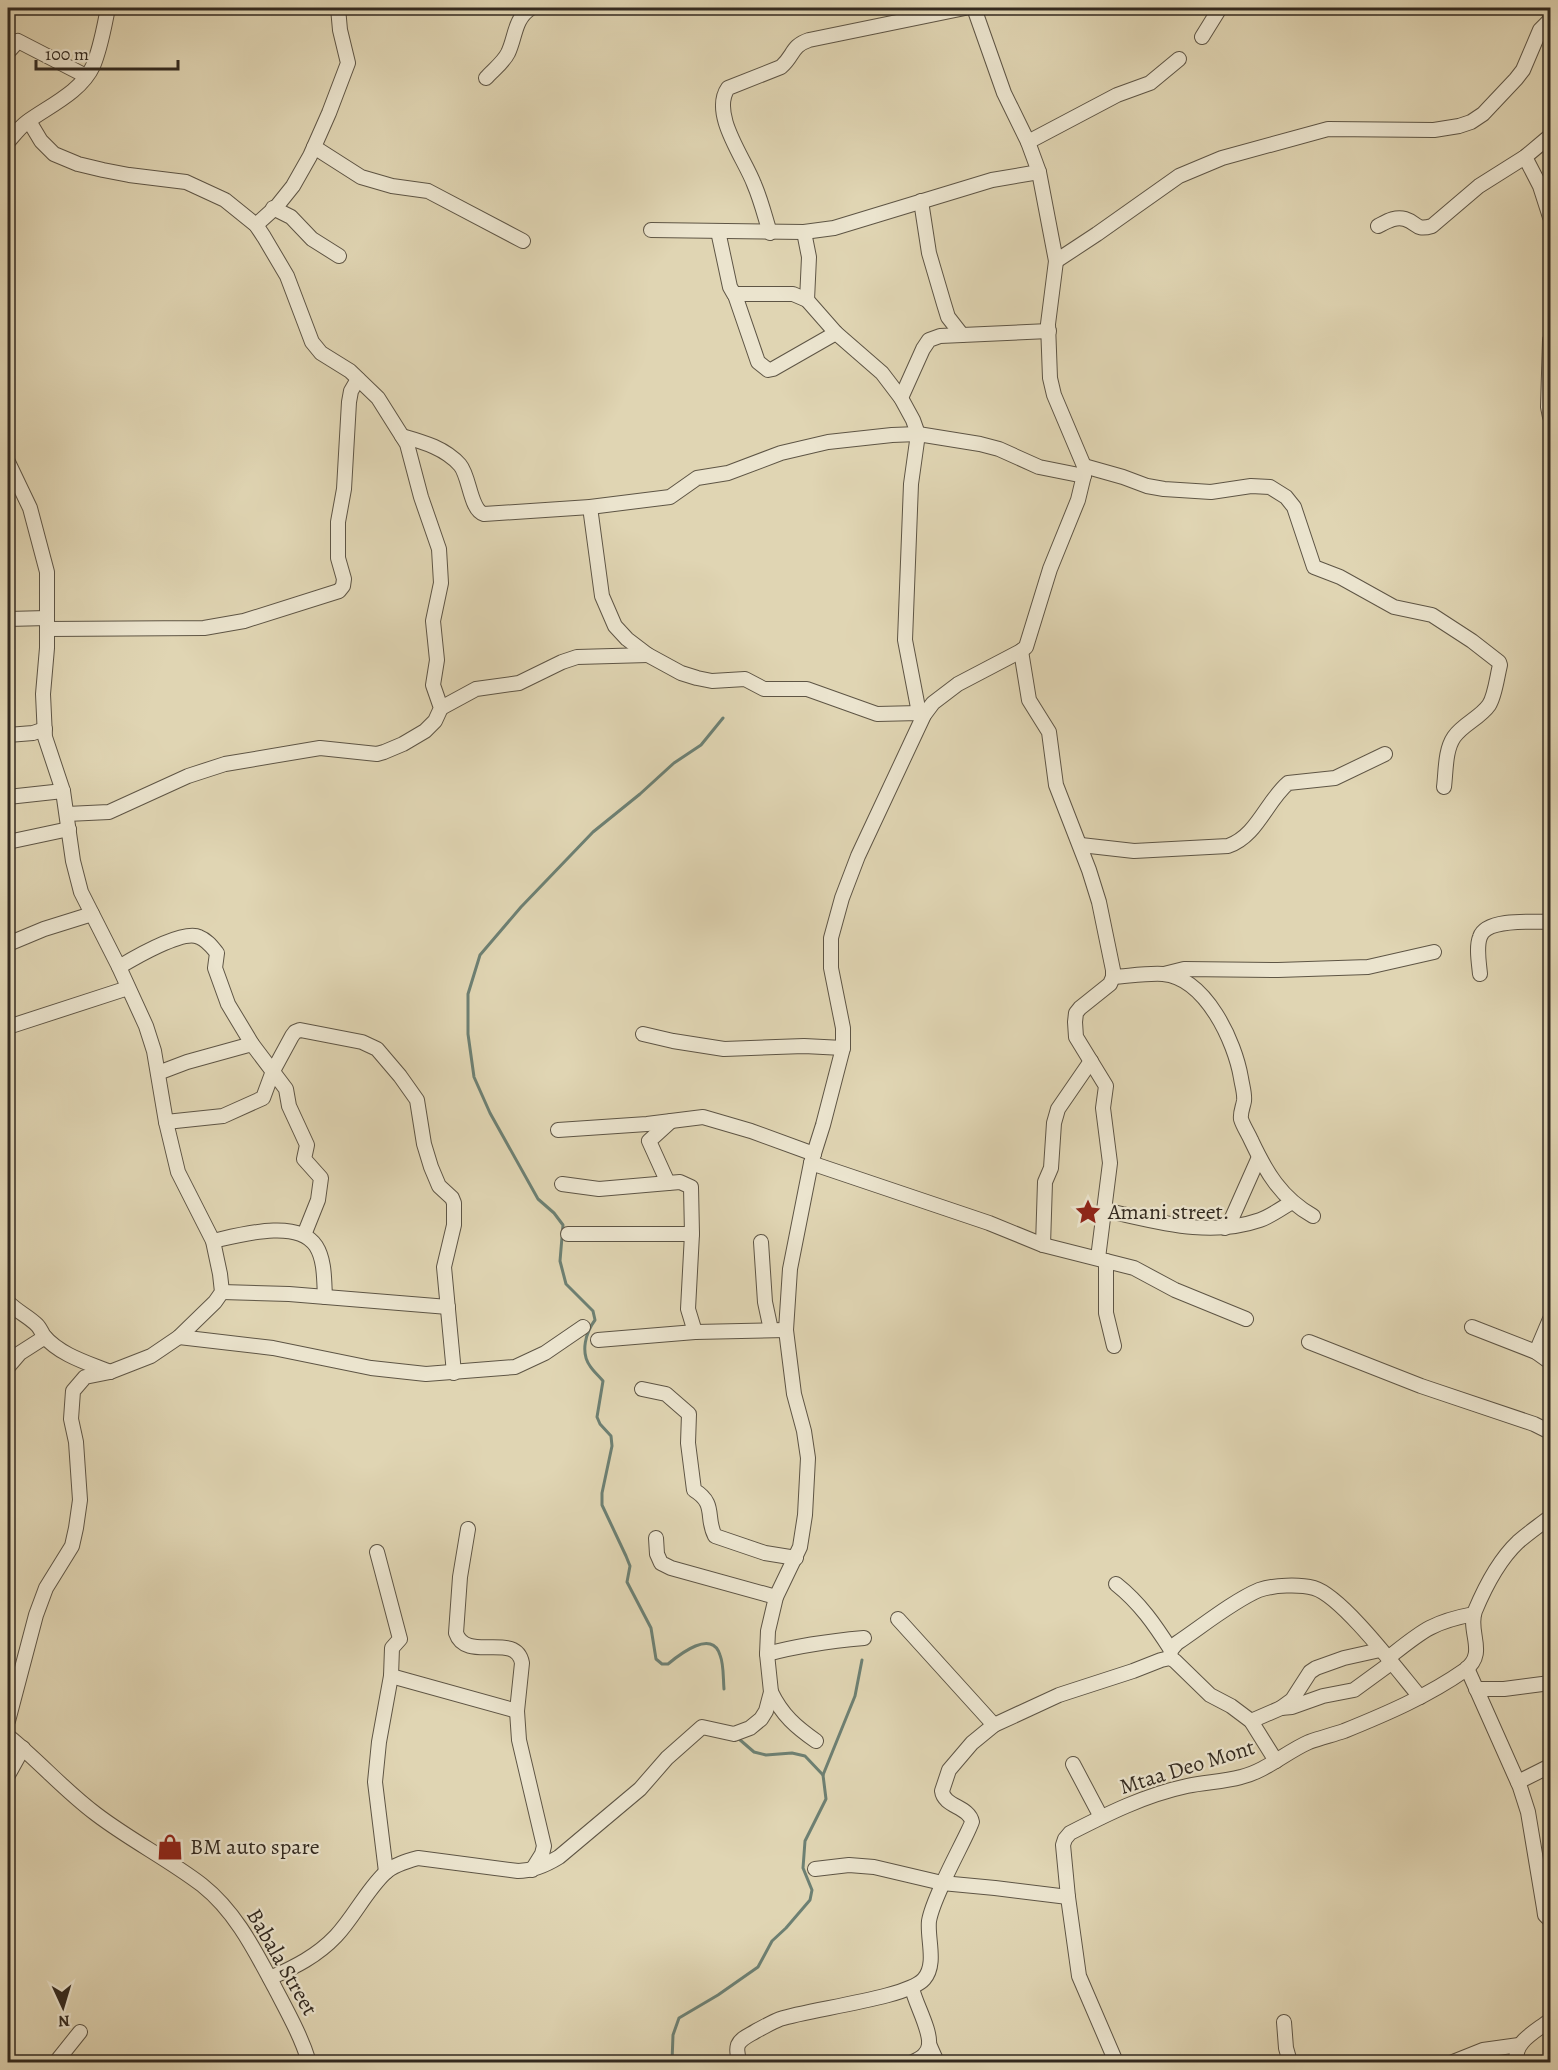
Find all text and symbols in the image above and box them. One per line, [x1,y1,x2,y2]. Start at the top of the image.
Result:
scale bar [36,33,178,71]
text: 100 m [45,42,89,66]
place icon: Amani street. [1073,1197,1103,1227]
place label: Amani street. [1107,1197,1230,1227]
street label: Mtaa Deo Mont [1116,1732,1258,1802]
shop icon: BM auto spare [155,1832,185,1862]
place label: BM auto spare [190,1832,320,1862]
street label: Babala Street [239,1903,325,2021]
north arrow [33,1977,93,2037]
text: N [57,2010,71,2032]

